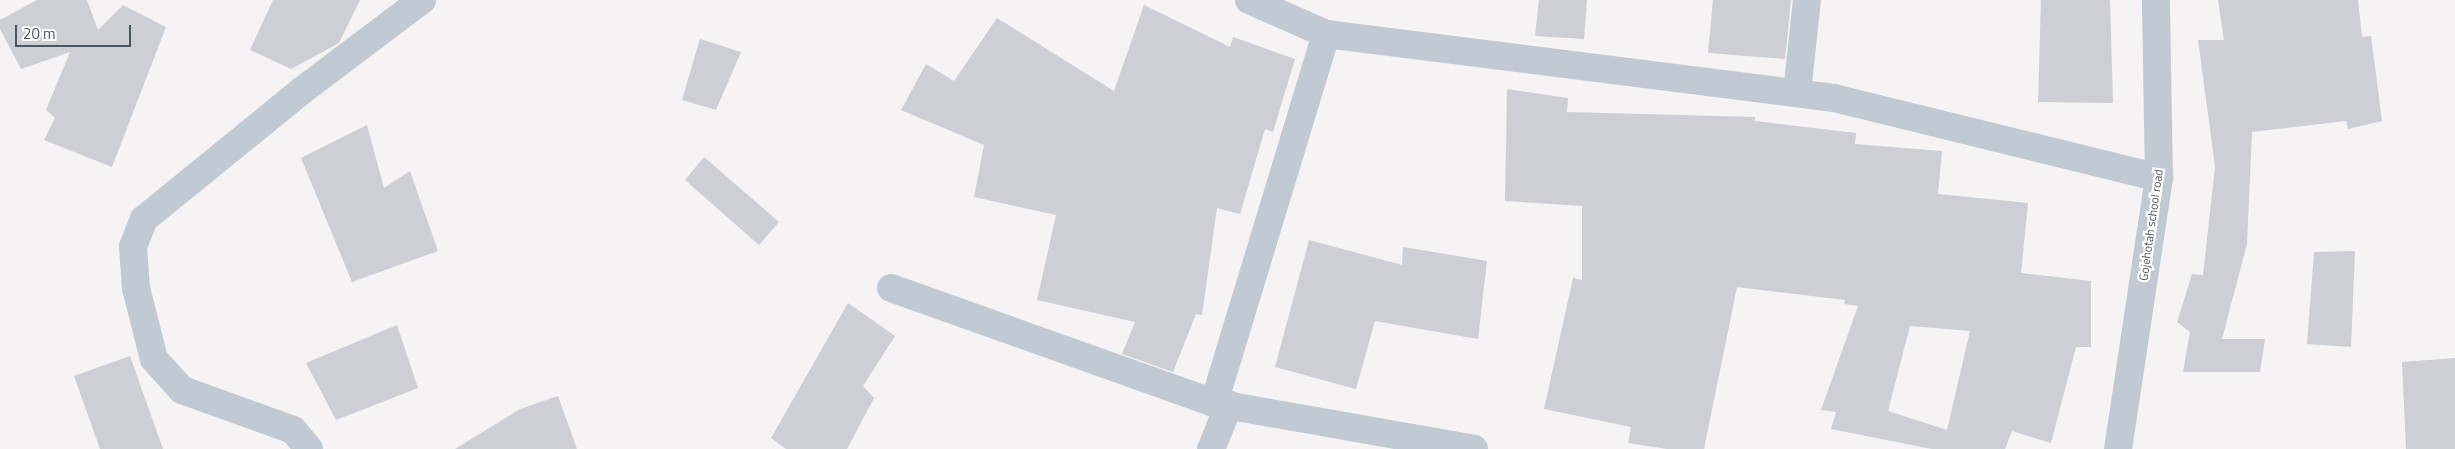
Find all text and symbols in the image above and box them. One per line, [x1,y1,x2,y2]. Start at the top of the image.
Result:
scale bar [18,15,134,47]
text: 20 m [23,22,56,45]
street label: Gojehotah school road [2136,168,2166,282]

